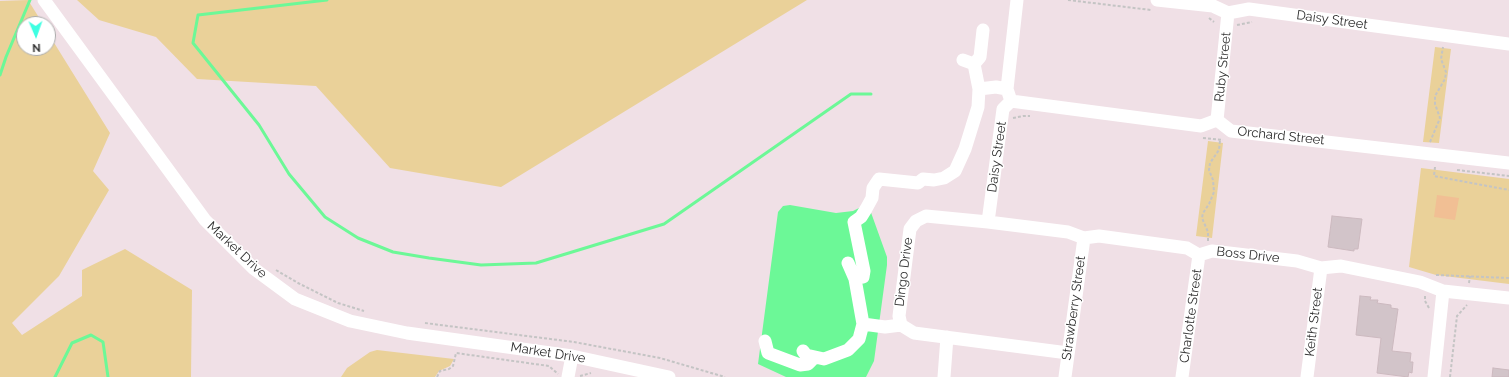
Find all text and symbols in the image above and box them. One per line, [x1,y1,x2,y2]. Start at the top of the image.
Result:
street label: Daisy Street [1295,7,1369,33]
north arrow [16,16,56,56]
street label: Ruby Street [1212,31,1234,103]
text: N [32,41,41,54]
street label: Daisy Street [984,120,1010,194]
street label: Orchard Street [1237,124,1325,148]
street label: Market Drive [204,218,270,282]
street label: Dingo Drive [892,236,916,308]
street label: Boss Drive [1216,244,1280,266]
street label: Strawberry Street [1059,255,1089,361]
street label: Charlotte Street [1177,268,1205,364]
street label: Keith Street [1302,286,1326,358]
street label: Market Drive [509,339,587,367]

